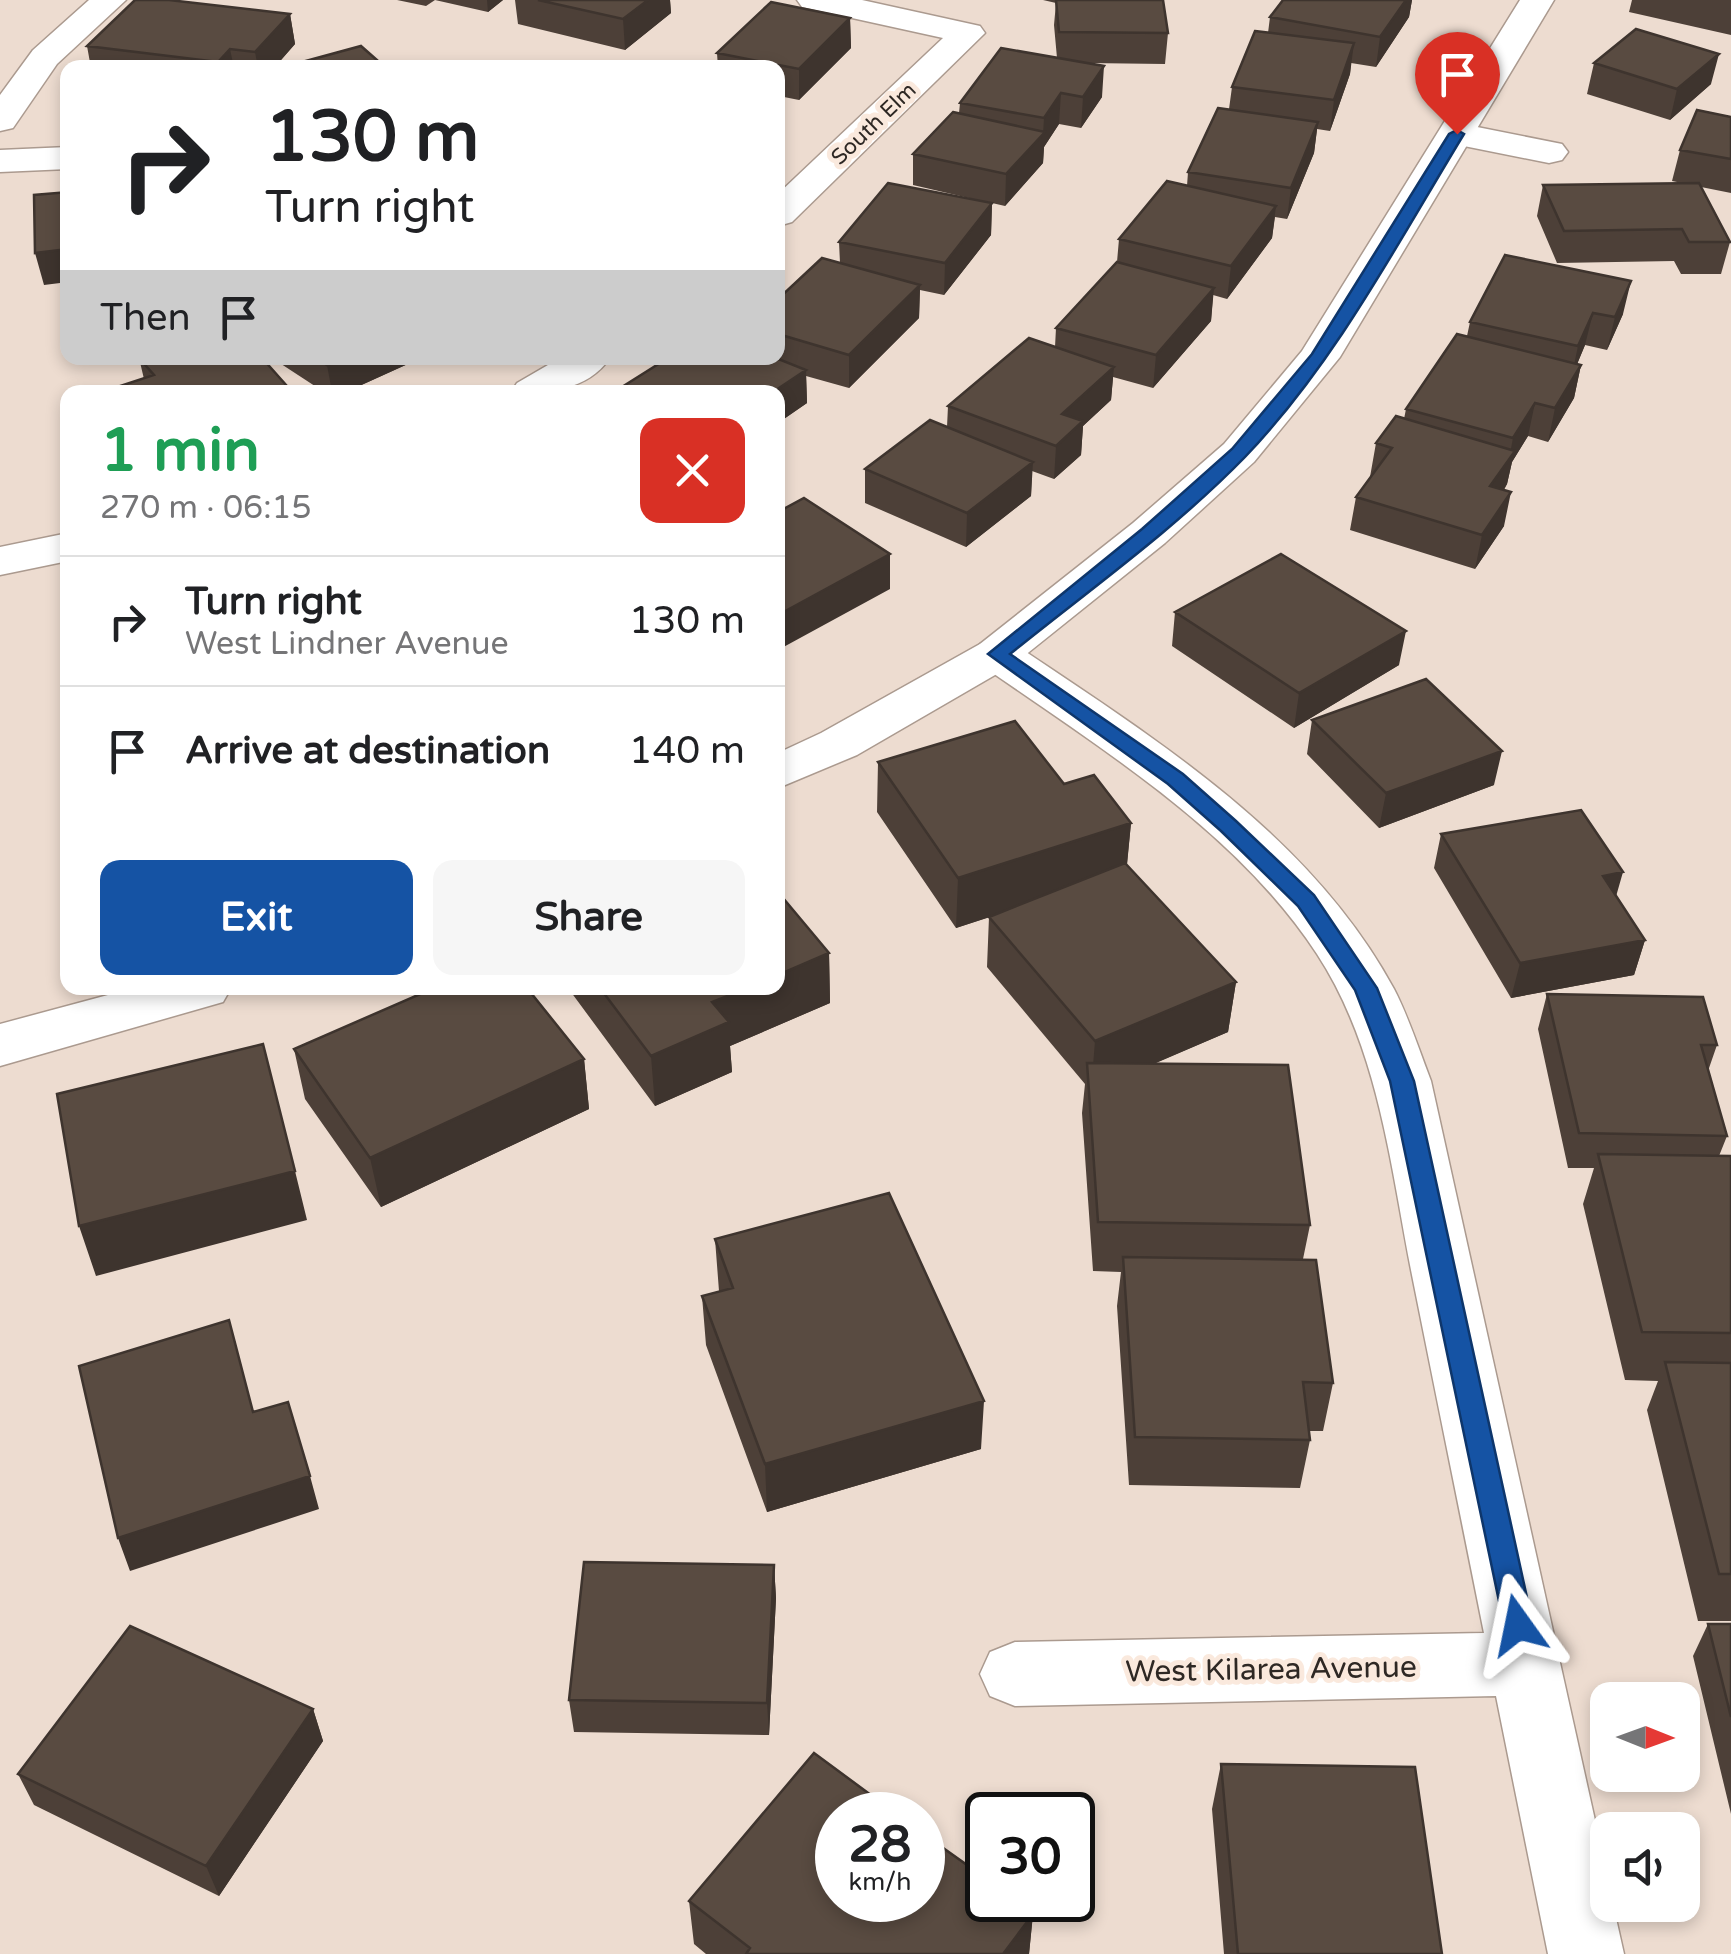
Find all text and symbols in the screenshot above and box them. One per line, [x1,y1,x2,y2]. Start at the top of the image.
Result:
pin [1415,32,1500,135]
icon: arrive [1430,47,1485,102]
street label: South Elm [826,77,921,170]
text: 130 m [265,96,479,180]
icon: right [100,100,230,230]
text: Turn right [265,181,474,235]
icon: arrive [211,290,266,345]
text: Then [100,295,191,341]
text: 1 min [100,415,260,487]
button: close [640,418,745,523]
text: 270 m · 06:15 [100,489,312,527]
text: Turn right [185,579,362,625]
icon: right [100,594,155,649]
text: 130 m [629,598,745,644]
text: West Lindner Avenue [185,625,509,663]
icon: arrive [100,724,155,779]
text: Arrive at destination [185,728,550,774]
text: 140 m [629,728,745,774]
button: Exit [100,860,413,975]
button: Share [433,860,745,975]
position arrow [1466,1573,1570,1677]
street label: West Kilarea Avenue [1125,1648,1417,1691]
north arrow [1590,1682,1700,1792]
map controls [1590,1682,1700,1922]
speed limit sign: 30 [965,1792,1095,1922]
button: sound [1590,1812,1700,1922]
text: 28 [849,1815,911,1875]
text: km/h [849,1867,911,1897]

